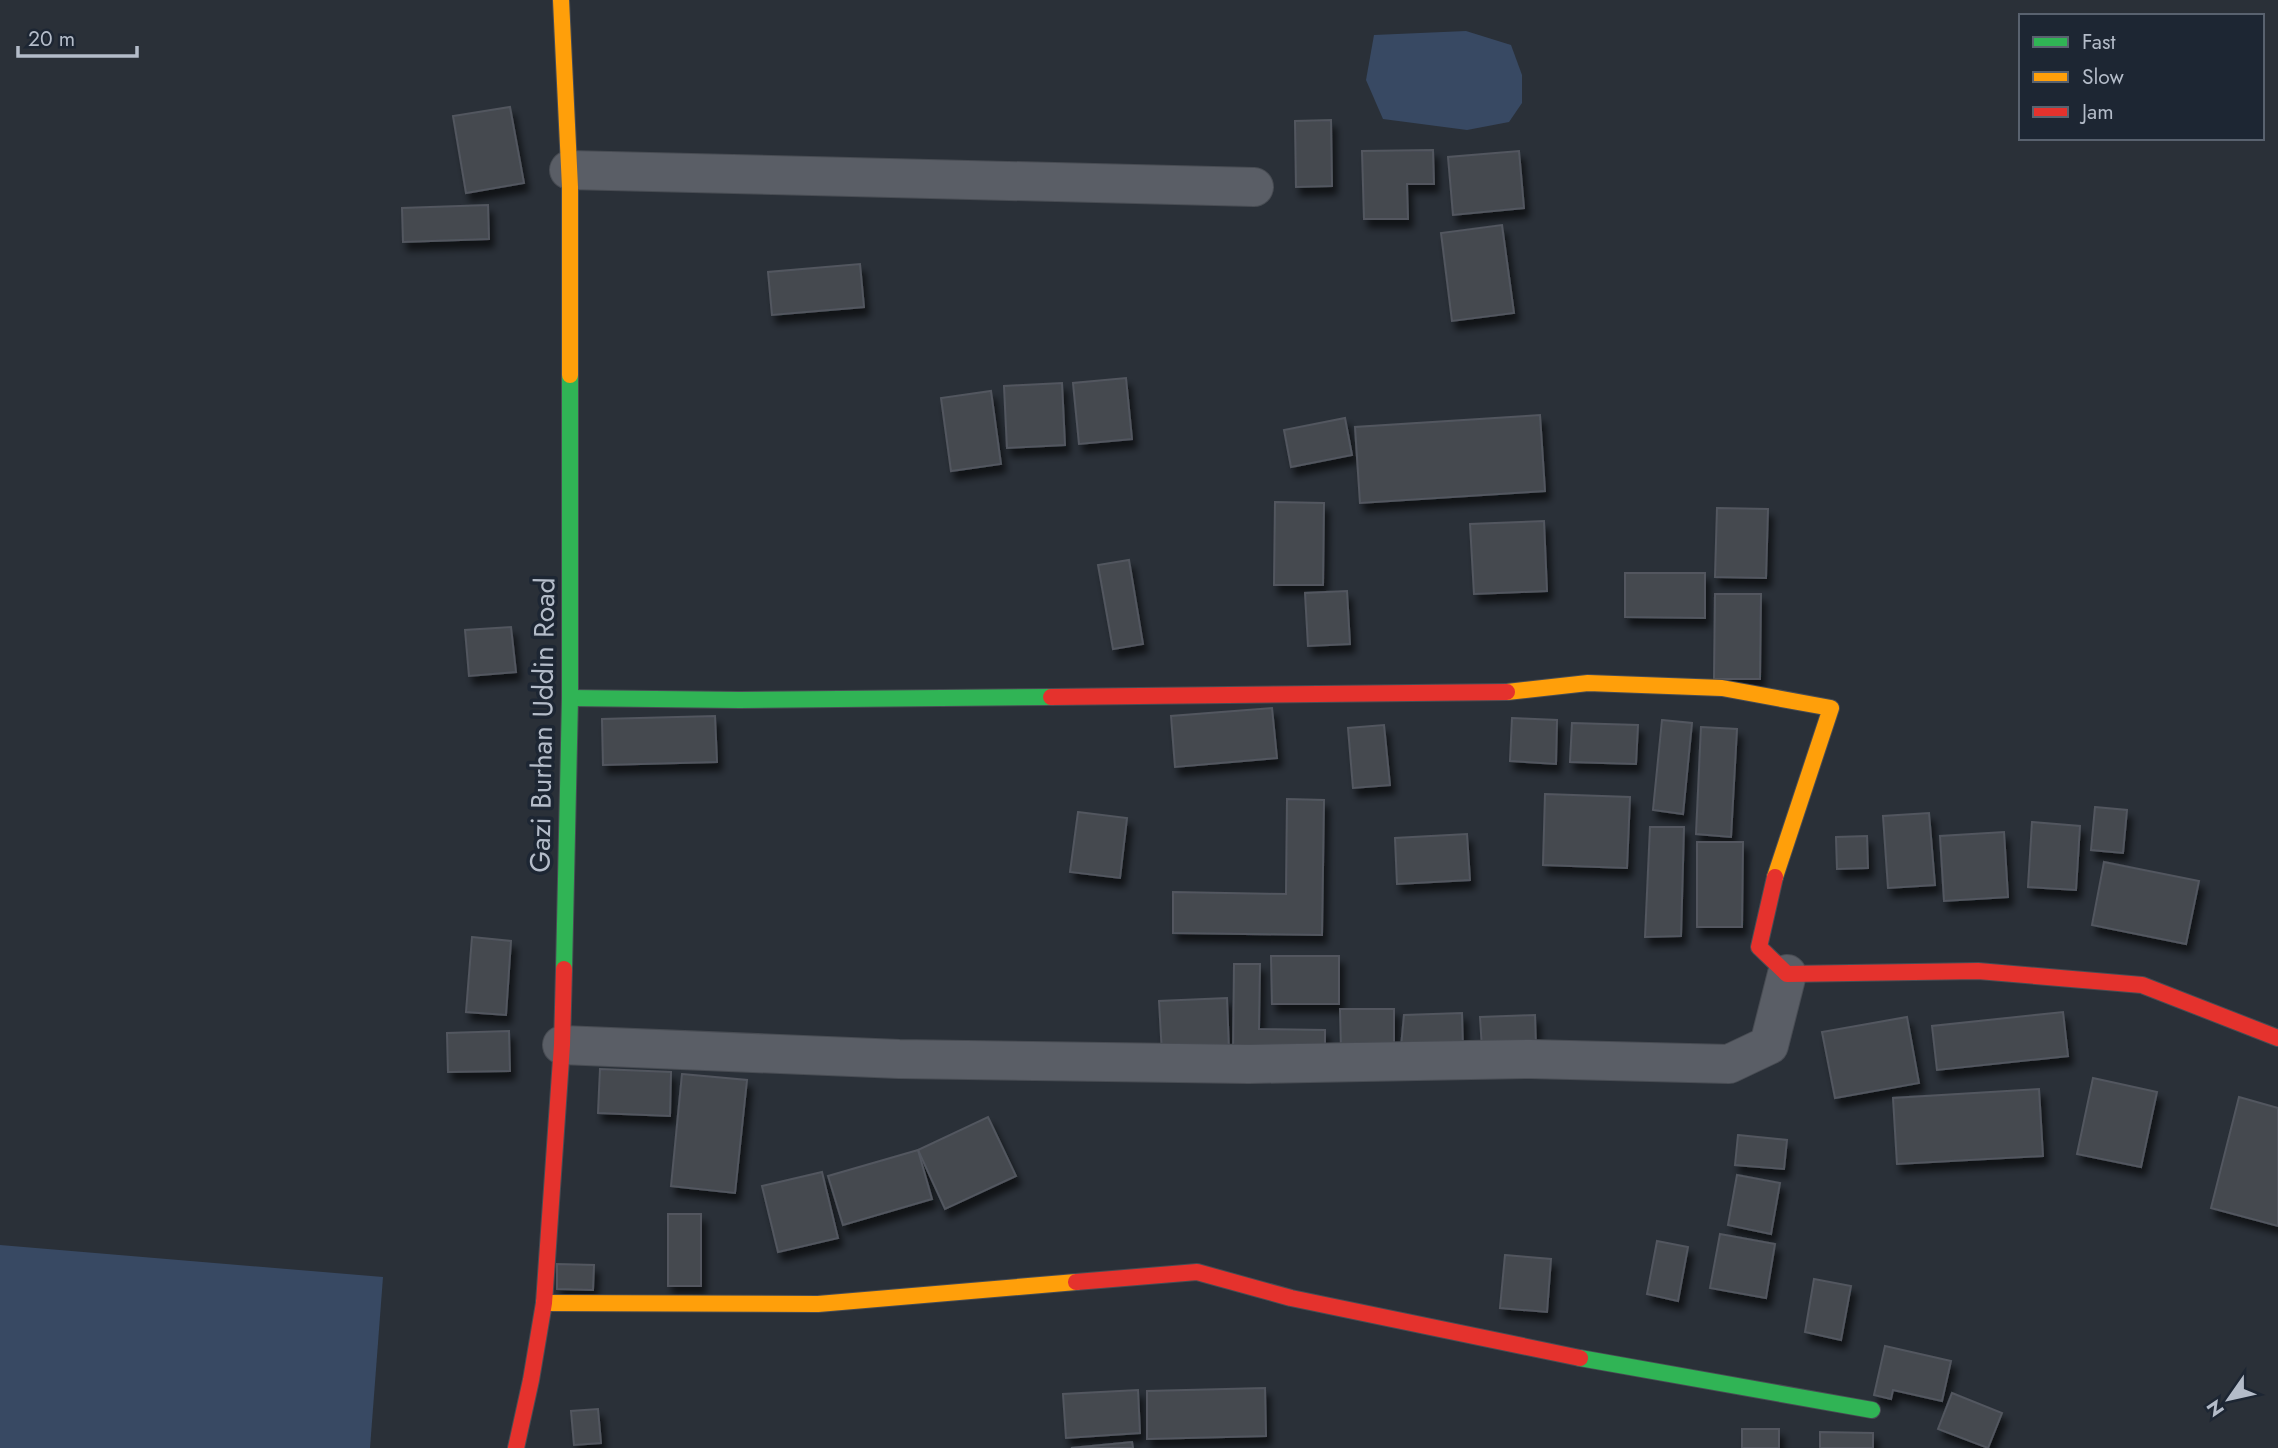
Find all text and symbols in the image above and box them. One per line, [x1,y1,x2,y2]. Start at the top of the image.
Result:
scale bar [18,14,136,58]
legend [2019,14,2264,140]
text: 20 m [28,24,75,54]
text: Fast [2082,27,2115,57]
text: Slow [2082,62,2124,92]
text: Jam [2079,97,2114,127]
street label: Gazi Burhan Uddin Road [519,577,566,873]
north arrow [2194,1364,2264,1434]
text: N [2200,1394,2231,1422]

